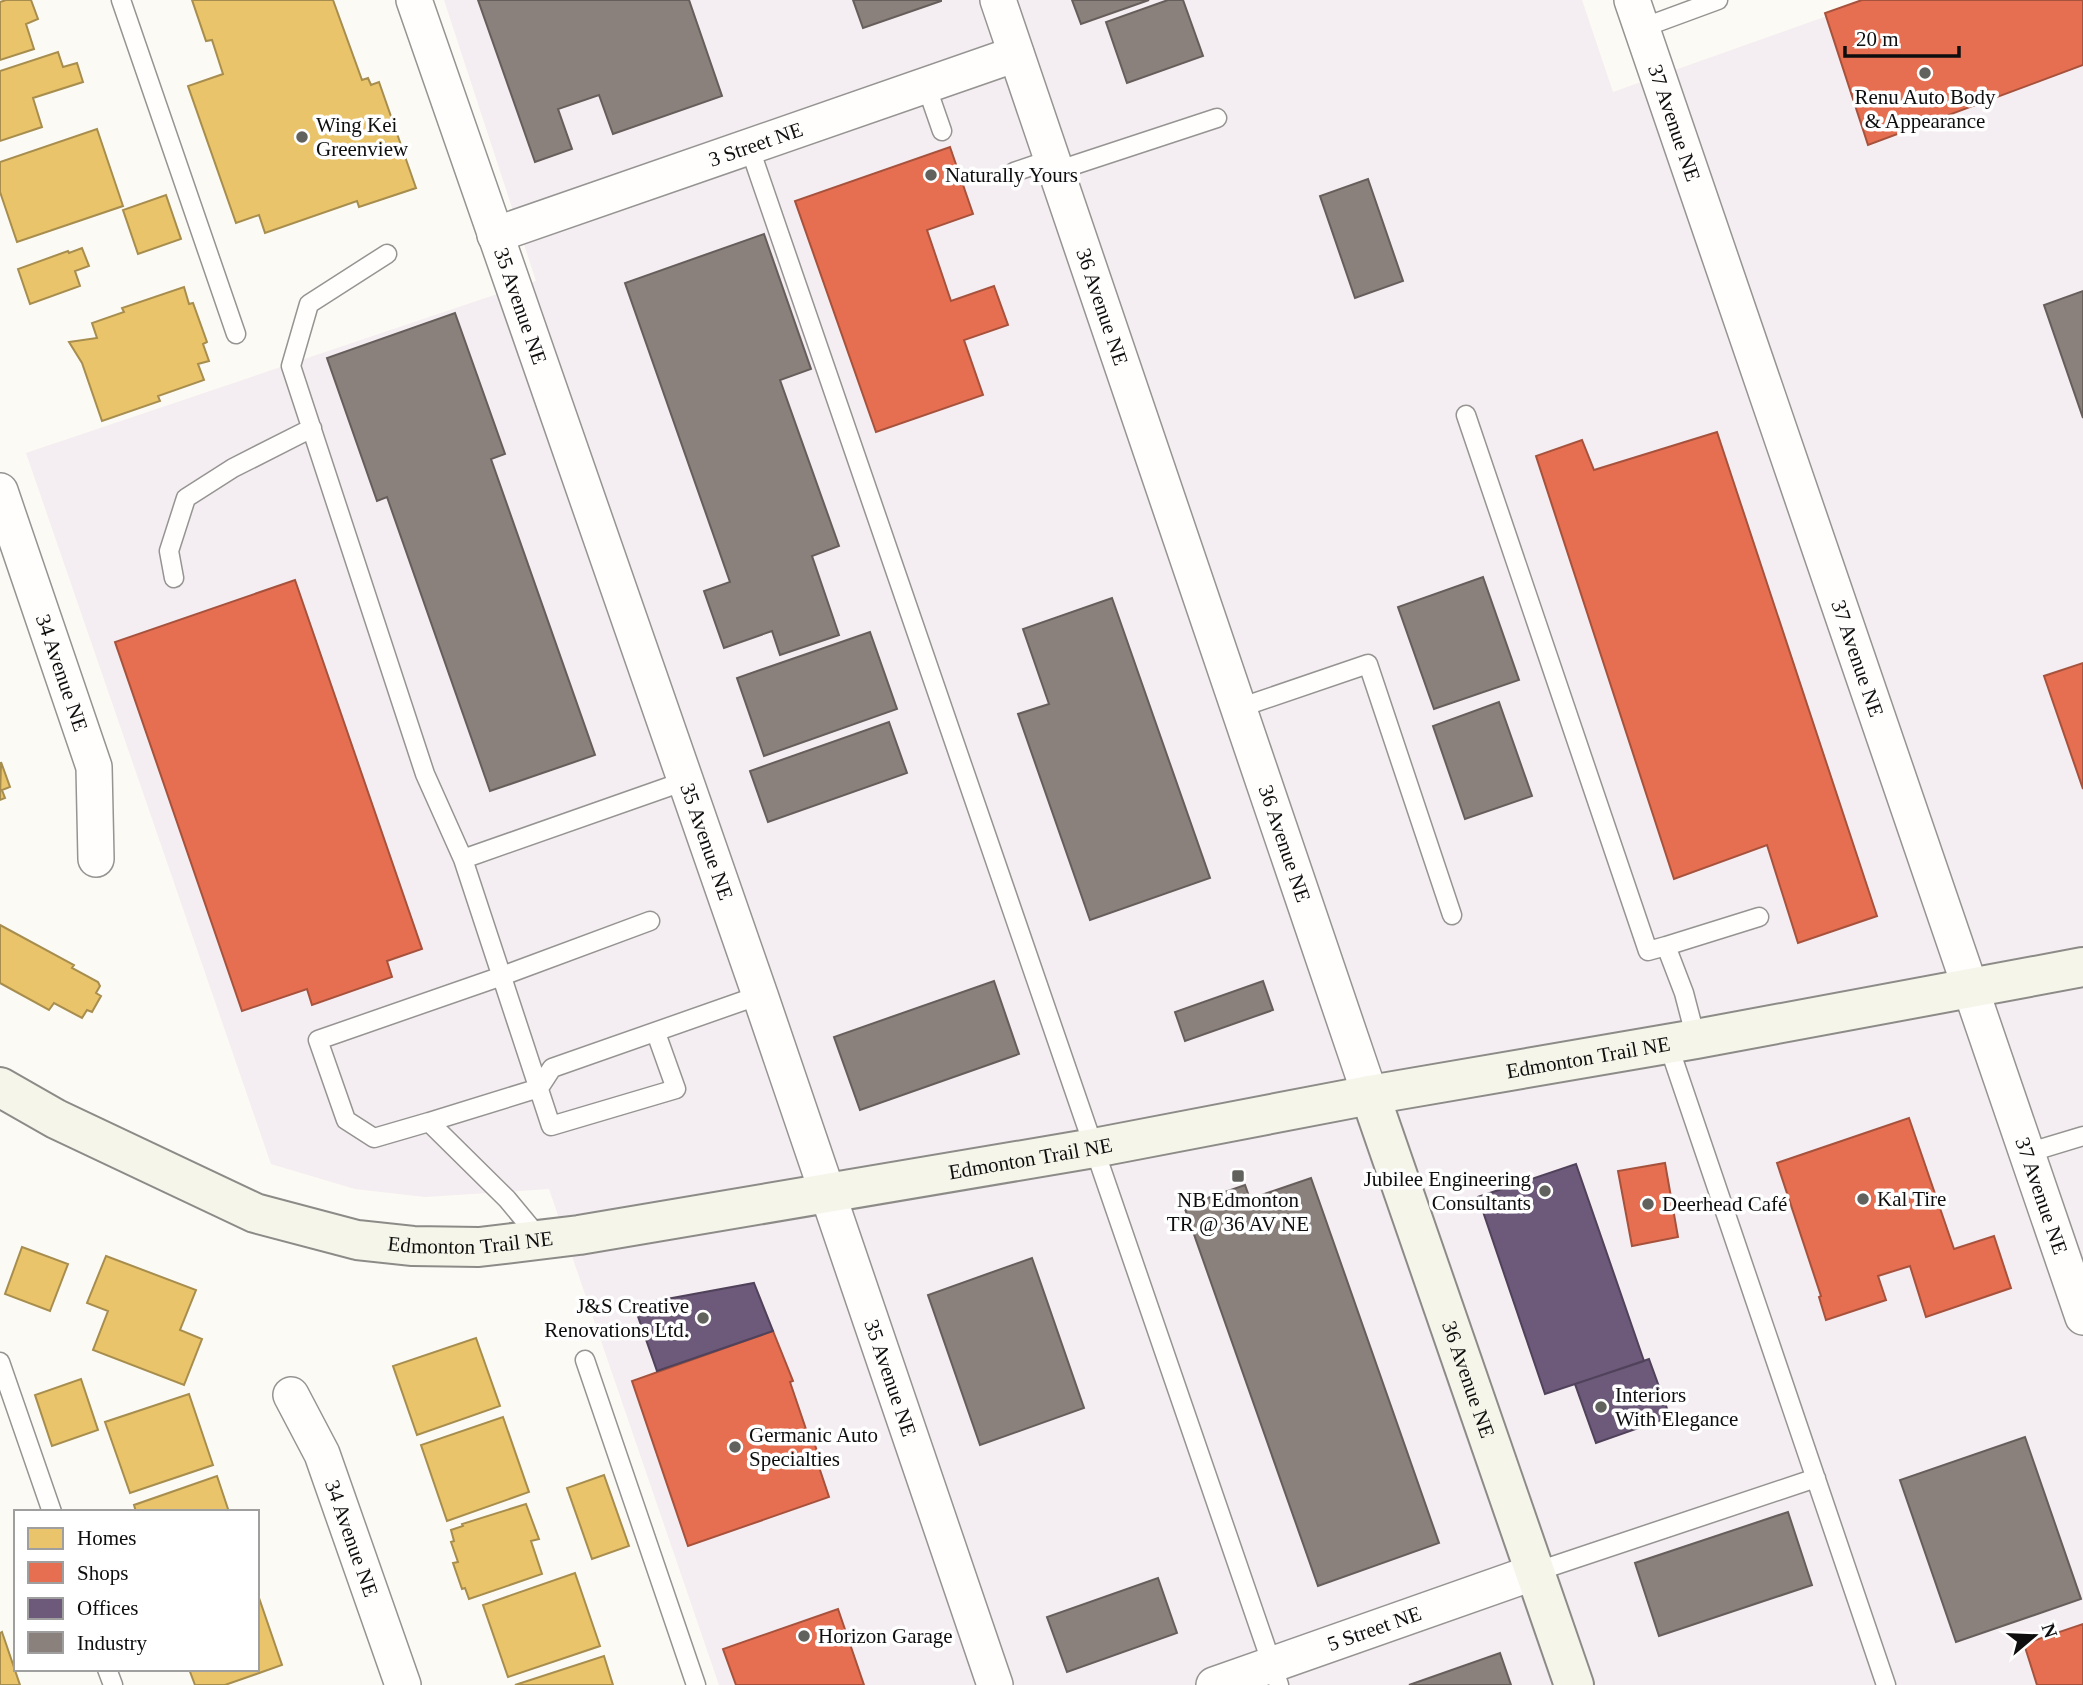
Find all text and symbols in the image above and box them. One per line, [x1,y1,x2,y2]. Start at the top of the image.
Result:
scale bar [1845,14,1959,58]
text: 20 m [1856,27,1899,51]
street label: 37 Avenue NE [1643,61,1705,185]
marker: Renu Auto Body & Appearance [1917,65,1933,81]
place label: Renu Auto Body & Appearance [1854,85,1996,133]
place label: Wing Kei Greenview [316,113,409,161]
street label: 3 Street NE [705,117,806,172]
marker: Wing Kei Greenview [294,129,310,145]
place label: Naturally Yours [945,163,1078,187]
marker: Naturally Yours [923,167,939,183]
street label: 35 Avenue NE [489,244,552,368]
street label: 36 Avenue NE [1071,245,1133,368]
street label: 37 Avenue NE [1826,597,1889,720]
street label: 34 Avenue NE [31,611,93,734]
street label: 35 Avenue NE [675,780,738,903]
street label: 36 Avenue NE [1254,782,1316,905]
street label: Edmonton Trail NE [1505,1032,1672,1083]
street label: Edmonton Trail NE [947,1133,1114,1184]
street label: 37 Avenue NE [2010,1134,2073,1257]
place label: Jubilee Engineering Consultants [1364,1167,1531,1215]
marker: NB Edmonton TR @ 36 AV NE [1230,1168,1246,1184]
marker: Jubilee Engineering Consultants [1537,1183,1553,1199]
place label: Kal Tire [1877,1187,1946,1211]
place label: NB Edmonton TR @ 36 AV NE [1167,1188,1309,1236]
marker: Kal Tire [1855,1191,1871,1207]
place label: Deerhead Café [1662,1192,1787,1216]
marker: Deerhead Café [1640,1196,1656,1212]
street label: Edmonton Trail NE [387,1226,554,1259]
place label: J&S Creative Renovations Ltd. [544,1294,689,1342]
marker: J&S Creative Renovations Ltd. [695,1310,711,1326]
street label: 35 Avenue NE [859,1316,921,1440]
street label: 36 Avenue NE [1437,1318,1500,1441]
place label: Interiors With Elegance [1615,1383,1738,1431]
marker: Interiors With Elegance [1593,1399,1609,1415]
place label: Germanic Auto Specialties [749,1423,878,1471]
marker: Germanic Auto Specialties [727,1439,743,1455]
street label: 34 Avenue NE [320,1477,383,1600]
legend [14,1510,259,1671]
text: Homes [77,1526,137,1550]
text: Shops [77,1561,128,1585]
text: Offices [77,1596,138,1620]
street label: 5 Street NE [1324,1601,1425,1656]
north arrow [1999,1601,2069,1671]
text: N [2037,1621,2062,1641]
place label: Horizon Garage [818,1624,953,1648]
marker: Horizon Garage [796,1628,812,1644]
text: Industry [77,1631,147,1655]

